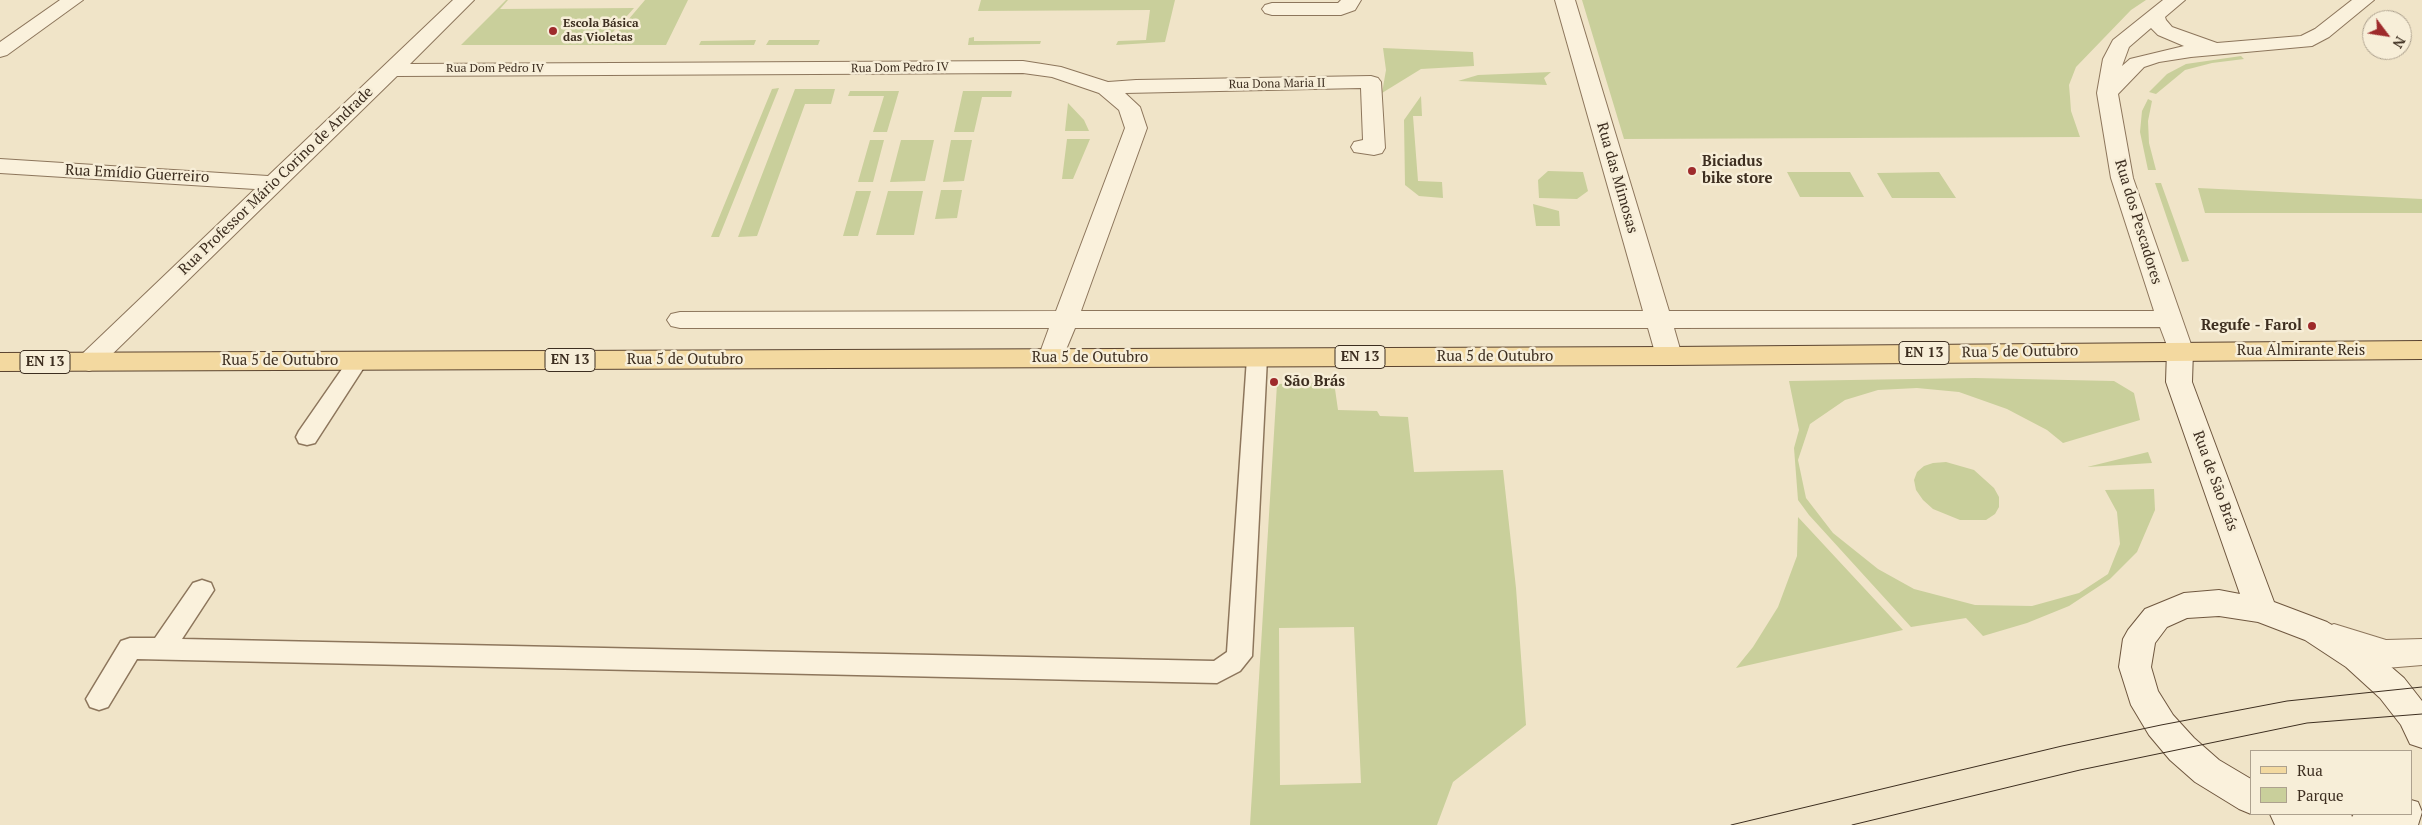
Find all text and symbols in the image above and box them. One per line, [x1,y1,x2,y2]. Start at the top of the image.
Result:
north arrow [2362,10,2412,60]
place label: Escola Básica das Violetas [563,17,639,45]
marker: Escola Básica das Violetas [547,25,559,37]
text: N [2389,33,2410,52]
street label: Rua Dom Pedro IV [851,60,949,76]
street label: Rua Dom Pedro IV [446,62,544,76]
street label: Rua Dona Maria II [1228,76,1326,92]
street label: Rua Professor Mário Corino de Andrade [175,83,377,279]
street label: Rua das Mimosas [1593,120,1641,236]
place label: Biciadus bike store [1702,153,1773,188]
street label: Rua dos Pescadores [2110,157,2166,287]
street label: Rua Emídio Guerreiro [64,161,210,187]
marker: Biciadus bike store [1686,165,1698,177]
place label: Regufe - Farol [2201,317,2302,335]
marker: Regufe - Farol [2306,320,2318,332]
road number: EN 13 [1899,342,1949,364]
street label: Rua 5 de Outubro [1962,342,2078,362]
street label: Rua Almirante Reis [2237,342,2365,360]
road number: EN 13 [1335,346,1385,368]
road number: EN 13 [545,348,595,372]
street label: Rua 5 de Outubro [1437,348,1553,366]
street label: Rua 5 de Outubro [1032,349,1148,367]
road number: EN 13 [20,351,70,374]
street label: Rua 5 de Outubro [627,351,743,369]
street label: Rua 5 de Outubro [222,352,338,370]
place label: São Brás [1284,373,1345,391]
marker: São Brás [1268,376,1280,388]
street label: Rua de São Brás [2188,428,2242,534]
legend [2250,750,2412,815]
text: Rua [2297,760,2323,780]
text: Parque [2297,785,2344,805]

